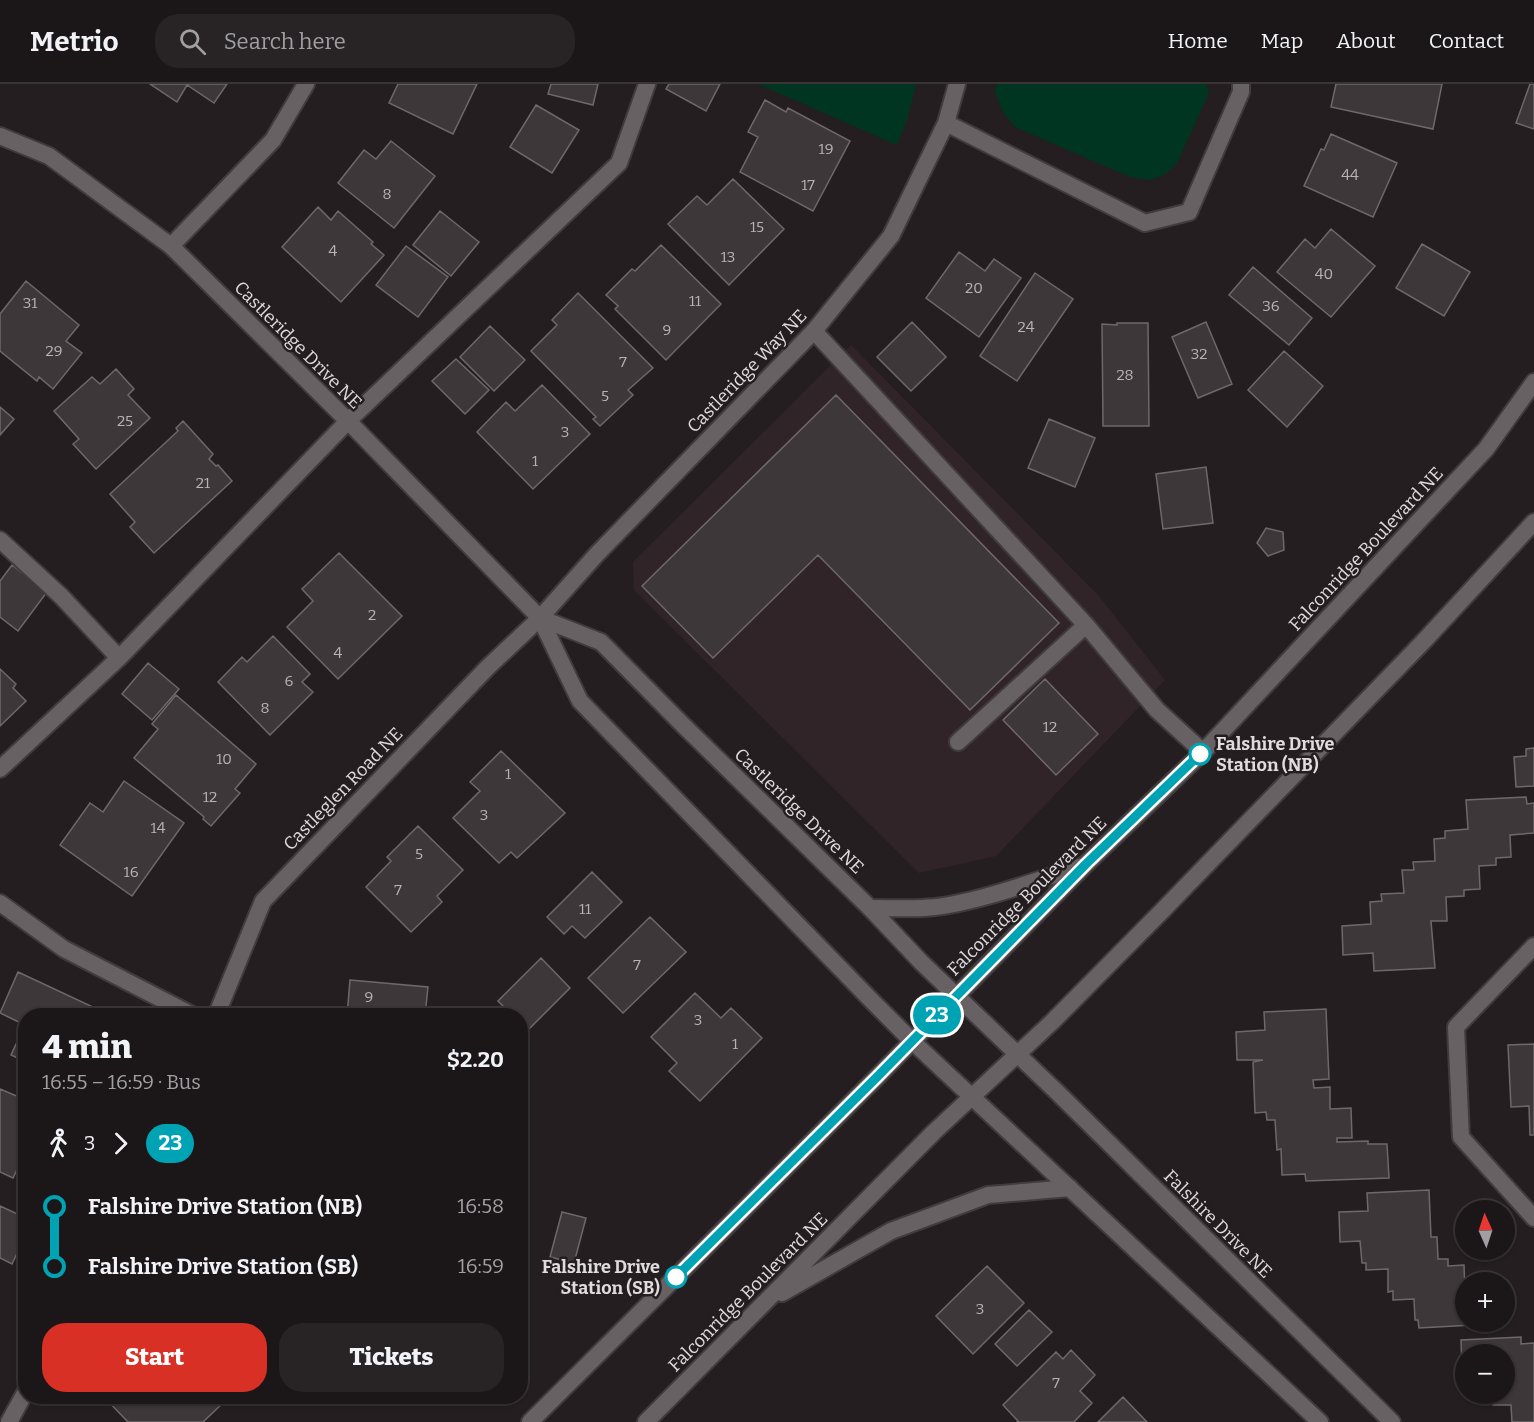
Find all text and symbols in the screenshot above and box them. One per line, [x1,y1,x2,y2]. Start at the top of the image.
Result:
search box [155,14,575,68]
text: Metrio [30,25,119,58]
icon: search [176,25,209,58]
text: Search here [224,28,346,55]
text: Home [1168,28,1228,54]
text: Map [1261,28,1303,54]
text: About [1336,28,1396,54]
text: Contact [1429,28,1504,54]
house number: 19 [819,140,833,158]
house number: 44 [1341,166,1359,184]
house number: 17 [801,176,815,194]
house number: 8 [382,185,392,203]
house number: 15 [750,218,764,236]
house number: 4 [329,242,338,260]
house number: 13 [721,248,735,266]
house number: 40 [1315,265,1333,283]
street label: Castleridge Drive NE [230,277,366,413]
house number: 20 [965,279,983,297]
house number: 11 [689,292,701,310]
house number: 31 [23,294,37,312]
house number: 36 [1262,297,1280,315]
street label: Castleridge Way NE [683,305,811,437]
house number: 24 [1018,318,1035,336]
house number: 9 [663,321,671,339]
house number: 29 [46,342,62,360]
house number: 32 [1191,345,1207,363]
house number: 7 [619,353,627,371]
house number: 28 [1116,366,1134,384]
house number: 5 [601,387,609,405]
house number: 25 [117,412,133,430]
house number: 3 [561,423,569,441]
house number: 1 [532,452,538,470]
street label: Falconridge Boulevard NE [1284,462,1448,636]
house number: 21 [196,474,210,492]
house number: 2 [368,606,376,624]
house number: 4 [334,644,343,662]
house number: 6 [285,672,294,690]
house number: 8 [260,699,270,717]
house number: 12 [1043,718,1057,736]
street label: Castleglen Road NE [279,723,407,855]
place label: Falshire Drive Station (NB) [1216,733,1334,776]
marker: Falshire Drive Station (NB) [1189,743,1211,765]
street label: Castleridge Drive NE [730,744,868,878]
house number: 10 [216,750,232,768]
house number: 1 [505,765,511,783]
house number: 12 [203,788,217,806]
house number: 3 [480,806,488,824]
street label: Falconridge Boulevard NE [943,812,1111,980]
house number: 14 [151,819,166,837]
house number: 5 [415,845,423,863]
house number: 16 [124,863,139,881]
house number: 7 [394,881,402,899]
house number: 11 [579,900,591,918]
house number: 7 [633,956,641,974]
house number: 9 [365,988,373,1006]
line badge: 23 [910,996,964,1034]
text: 23 [925,1002,949,1028]
house number: 3 [694,1011,702,1029]
text: 4 min [42,1027,132,1067]
house number: 1 [732,1035,738,1053]
text: $2.20 [447,1046,504,1073]
text: 16:55 – 16:59 · Bus [42,1070,201,1094]
icon: walk [42,1127,75,1160]
icon: forward [104,1127,137,1160]
text: 23 [158,1130,182,1156]
text: 3 [84,1131,95,1155]
street label: Falshire Drive NE [1159,1165,1277,1283]
text: Falshire Drive Station (NB) [88,1193,362,1220]
text: 16:58 [457,1194,504,1218]
north arrow [1455,1200,1515,1260]
map controls [1455,1200,1515,1404]
street label: Falconridge Boulevard NE [664,1208,832,1376]
text: Falshire Drive Station (SB) [88,1253,358,1280]
text: 16:59 [458,1254,504,1278]
place label: Falshire Drive Station (SB) [542,1256,660,1299]
marker: Falshire Drive Station (SB) [665,1266,687,1288]
button: + [1455,1272,1515,1332]
house number: 3 [976,1300,984,1318]
button: Start [42,1323,267,1392]
button: Tickets [279,1323,504,1392]
button: − [1455,1344,1515,1404]
house number: 7 [1052,1374,1060,1392]

